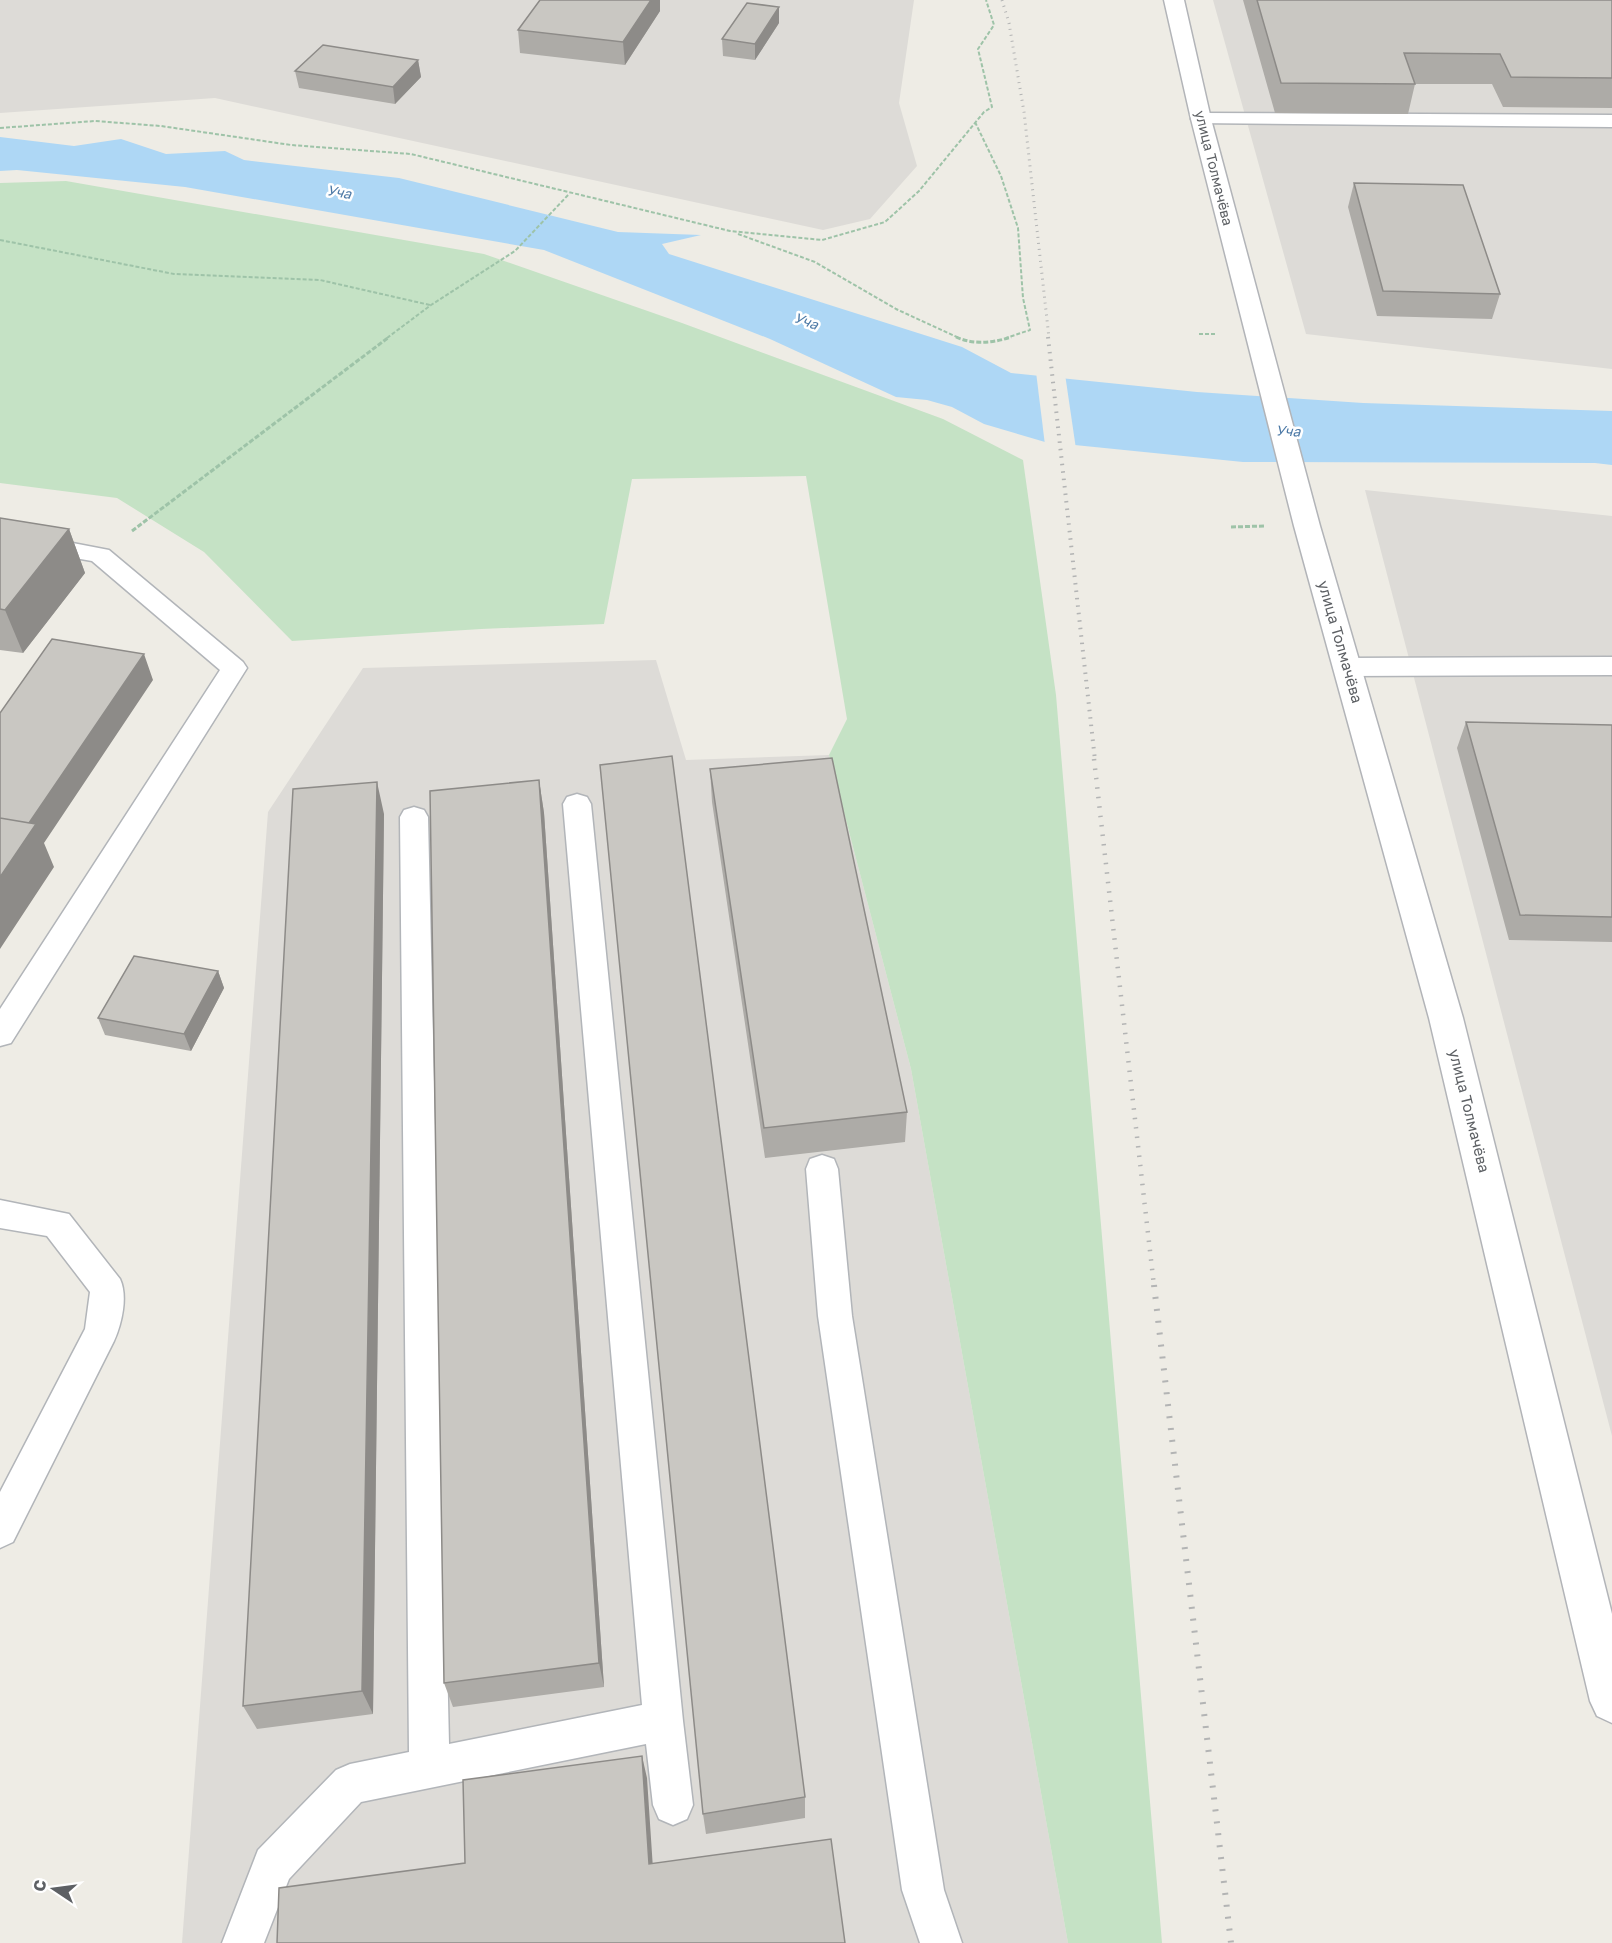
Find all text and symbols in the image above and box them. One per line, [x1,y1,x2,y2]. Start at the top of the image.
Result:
street label: улица Толмачёва [1192,109,1237,227]
water label: Уча [325,181,354,202]
water label: Уча [792,308,822,333]
water label: Уча [1275,421,1302,440]
street label: улица Толмачёва [1315,578,1367,705]
street label: улица Толмачёва [1446,1047,1494,1174]
north arrow [24,1859,84,1919]
text: С [28,1878,50,1893]

